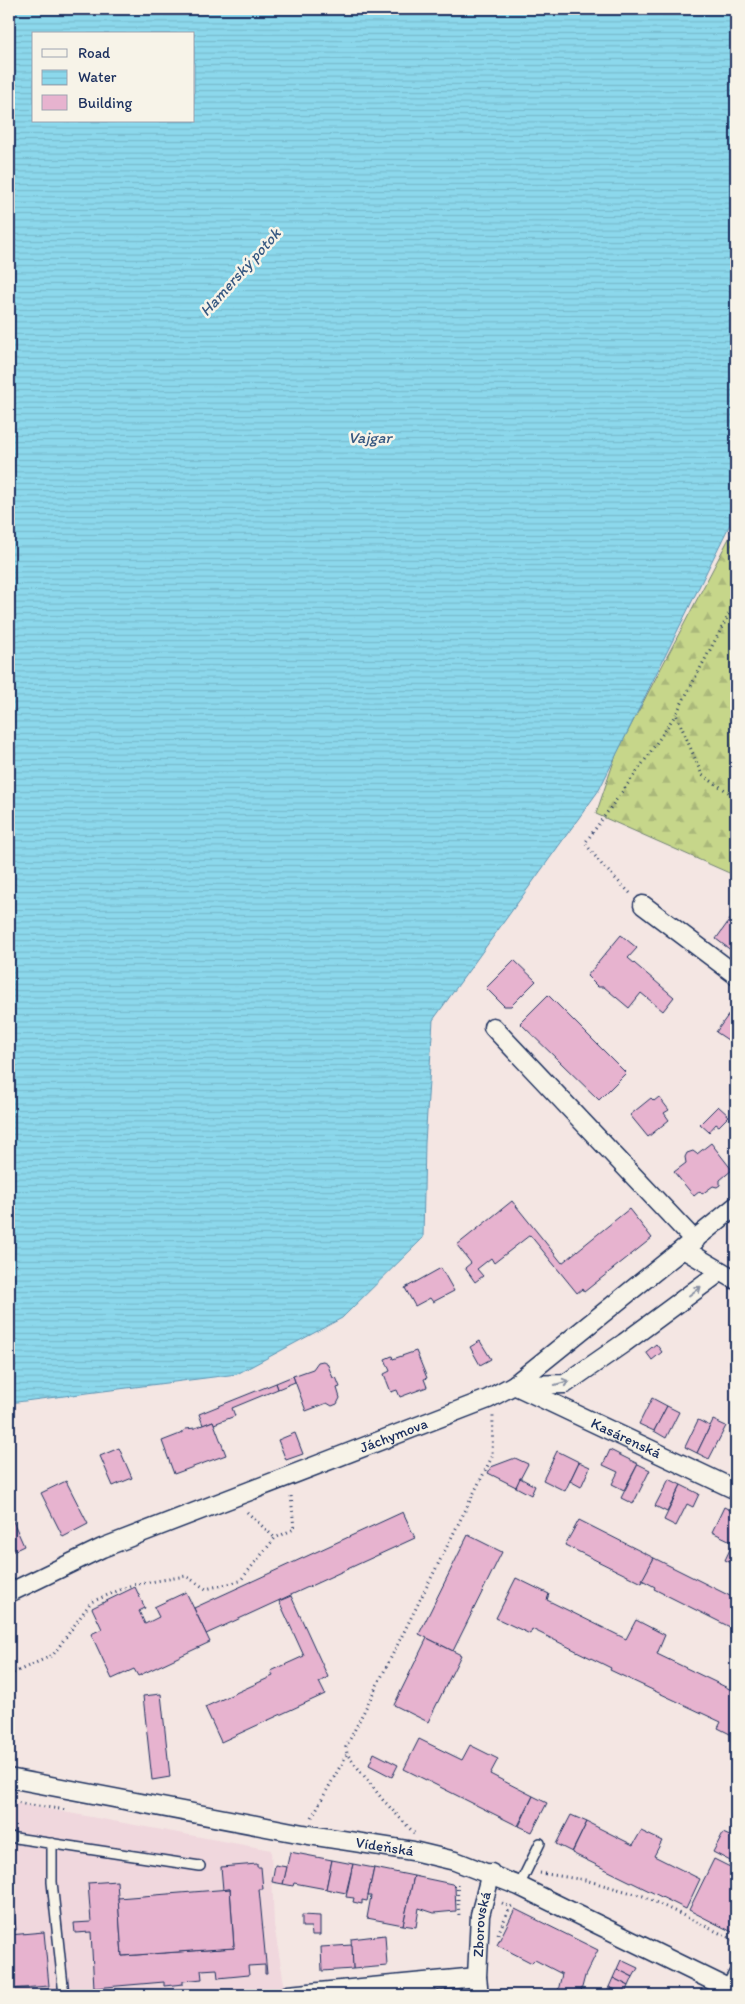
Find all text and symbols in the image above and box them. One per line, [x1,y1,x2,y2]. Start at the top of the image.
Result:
legend [32,32,195,122]
text: Road [78,44,111,62]
text: Water [78,68,117,86]
text: Building [78,94,132,112]
water label: Hamerský potok [196,224,285,320]
water label: Vajgar [348,428,393,447]
one-way arrow [688,1286,702,1296]
one-way arrow [554,1378,570,1388]
street label: Jáchymova [357,1414,431,1457]
street label: Kasárenská [588,1414,664,1462]
street label: Vídeňská [354,1833,415,1860]
street label: Zborovská [469,1889,495,1958]

